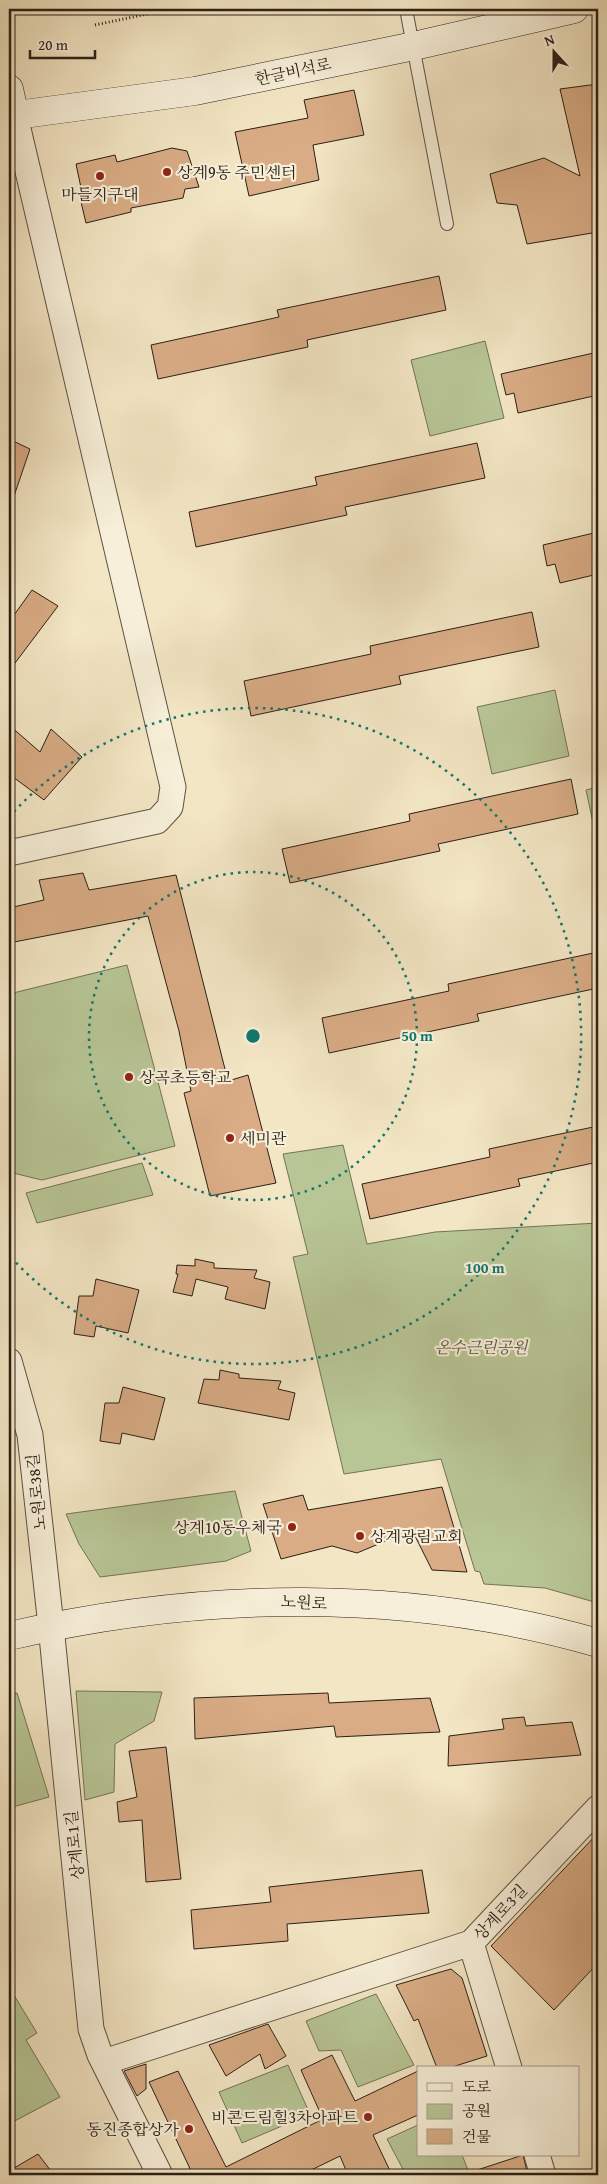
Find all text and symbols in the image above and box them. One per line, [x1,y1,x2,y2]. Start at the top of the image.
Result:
scale bar [30,28,95,60]
north arrow [530,28,580,78]
text: N [541,29,558,51]
text: 20 m [38,34,69,55]
street label: 한글비석로 [253,51,334,91]
place label: 상계9동 주민센터 [177,160,296,184]
marker: 상계9동 주민센터 [161,166,173,178]
marker: 마들지구대 [94,170,106,182]
place label: 마들지구대 [61,182,139,206]
text: 50 m [401,1025,433,1046]
centre of rings [244,1027,262,1045]
place label: 상곡초등학교 [139,1065,232,1089]
marker: 상곡초등학교 [123,1071,135,1083]
place label: 세미관 [240,1126,287,1150]
marker: 세미관 [224,1132,236,1144]
text: 100 m [465,1257,505,1278]
park label: 온수근린공원 [435,1335,529,1359]
street label: 노원로38길 [20,1452,52,1532]
place label: 상계10동우체국 [174,1515,283,1539]
marker: 상계10동우체국 [286,1521,298,1533]
place label: 상계광림교회 [370,1524,463,1548]
marker: 상계광림교회 [354,1530,366,1542]
street label: 노원로 [280,1589,328,1615]
street label: 상계로1길 [58,1809,90,1881]
street label: 상계로3길 [468,1878,532,1946]
legend [417,2066,580,2156]
text: 도로 [462,2076,491,2097]
text: 공원 [462,2100,491,2121]
place label: 비콘드림힐3차아파트 [211,2105,359,2129]
marker: 비콘드림힐3차아파트 [362,2111,374,2123]
place label: 동진종합상가 [86,2117,180,2141]
marker: 동진종합상가 [183,2123,195,2135]
text: 건물 [462,2126,491,2147]

